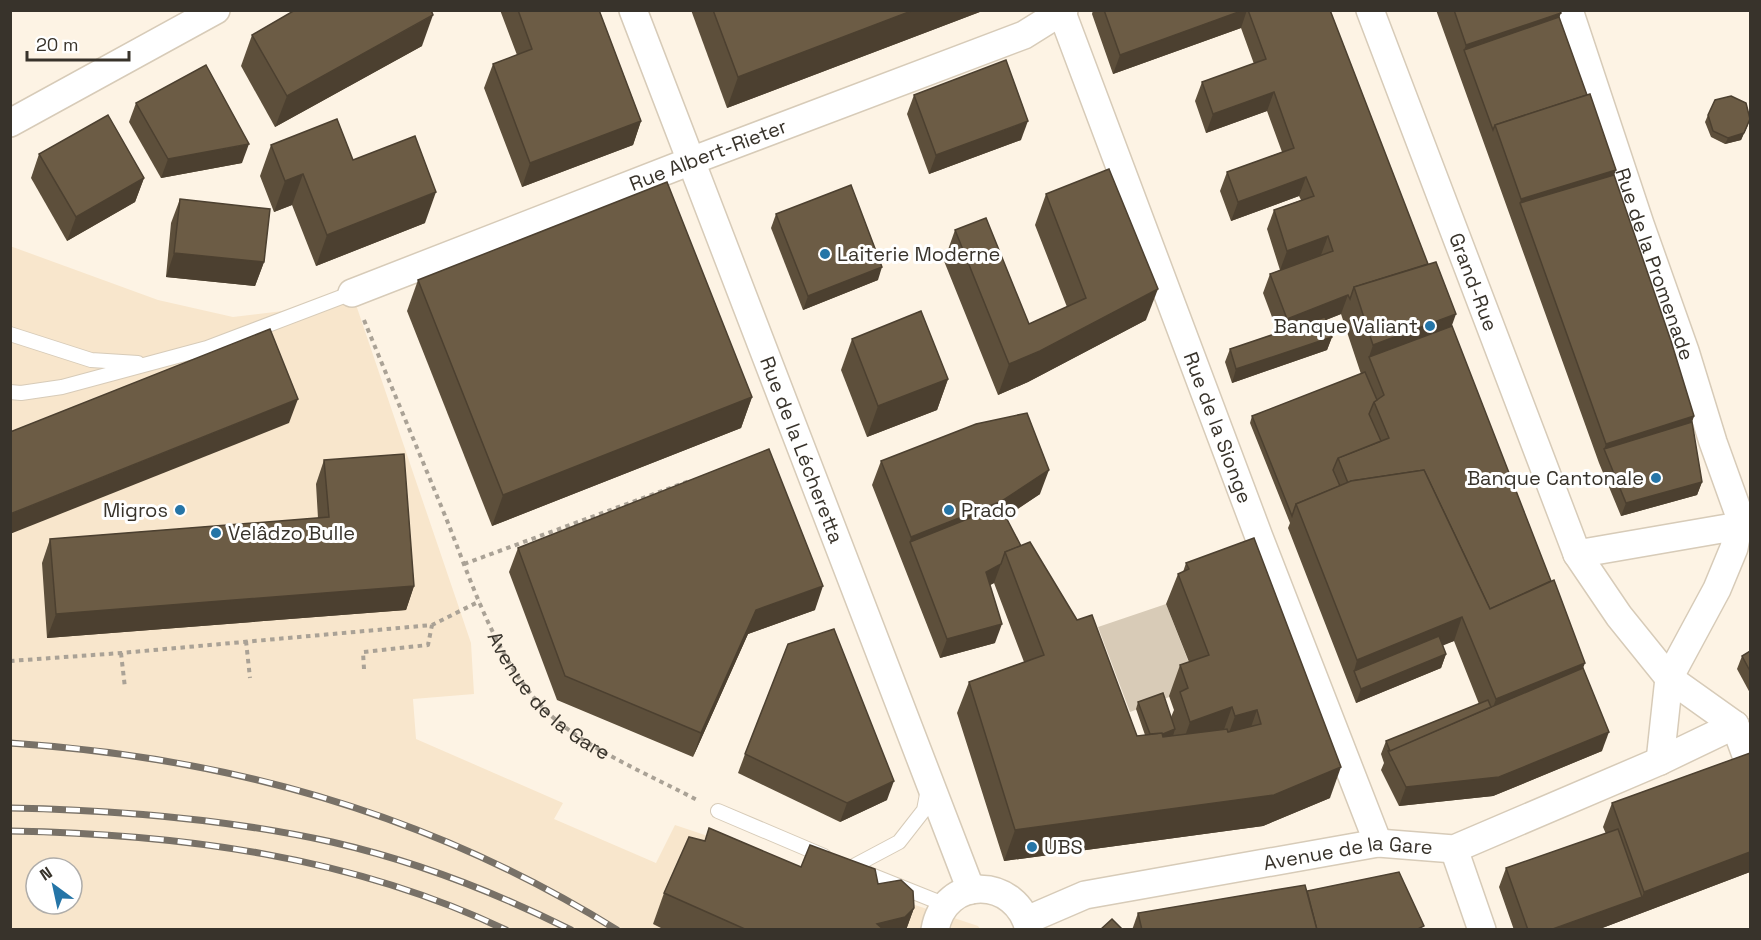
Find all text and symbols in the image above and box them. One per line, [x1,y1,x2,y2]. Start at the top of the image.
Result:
scale bar [27,24,129,62]
text: 20 m [36,33,79,56]
street label: Rue Albert-Rieter [626,113,791,197]
street label: Rue de la Promenade [1609,164,1700,363]
street label: Grand-Rue [1443,229,1504,335]
place label: Laiterie Moderne [837,241,1000,267]
marker: Laiterie Moderne [818,247,832,261]
place label: Banque Valiant [1274,313,1418,339]
marker: Banque Valiant [1423,319,1437,333]
street label: Rue de la Sionge [1178,348,1258,507]
street label: Rue de la Lécheretta [754,352,850,547]
place label: Banque Cantonale [1467,465,1644,491]
marker: Banque Cantonale [1649,471,1663,485]
place label: Migros [103,497,168,523]
place label: Prado [961,497,1017,523]
marker: Migros [173,503,187,517]
marker: Prado [942,503,956,517]
place label: Velâdzo Bulle [228,520,355,546]
marker: Velâdzo Bulle [209,526,223,540]
street label: Avenue de la Gare [482,627,615,766]
street label: Avenue de la Gare [1261,830,1434,876]
place label: UBS [1044,834,1083,860]
marker: UBS [1025,840,1039,854]
north arrow [24,856,84,916]
text: N [36,862,56,886]

